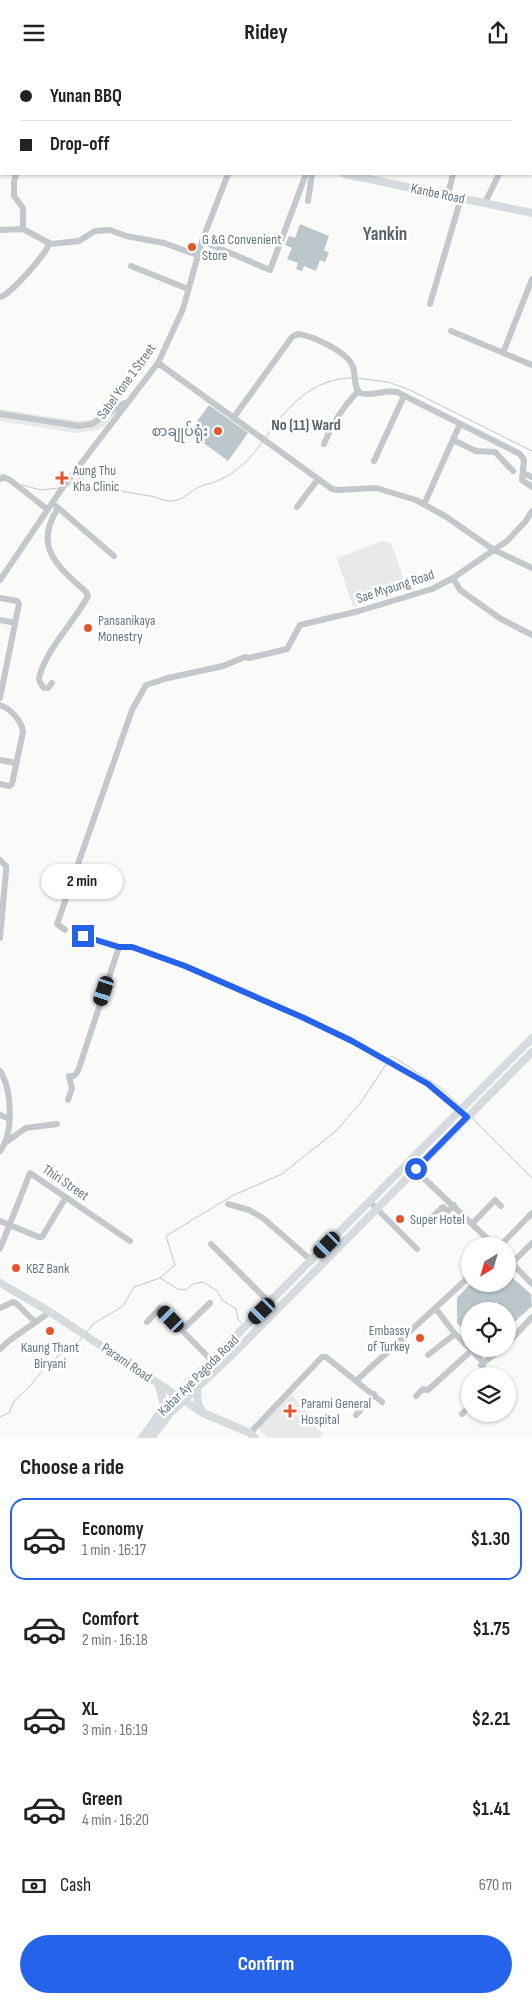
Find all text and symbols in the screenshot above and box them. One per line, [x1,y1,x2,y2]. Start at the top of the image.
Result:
icon: menu [20,19,48,47]
text: Ridey [244,19,288,46]
icon: share [484,19,512,47]
text: Yunan BBQ [50,85,122,108]
text: Drop-off [50,133,110,156]
street label: Kanbe Road [409,179,467,208]
district label: Yankin [363,223,407,246]
place label: G &G Convenient Store [202,231,282,264]
marker: G &G Convenient Store [186,241,198,253]
street label: Sabel Yone 1 Street [93,340,159,422]
district label: No (11) Ward [271,416,341,435]
place label: စာချုပ်ရုံး [152,421,208,443]
marker: စာချုပ်ရုံး [212,425,224,437]
place label: Aung Thu Kha Clinic [72,462,119,495]
marker: Aung Thu Kha Clinic [55,471,69,485]
street label: Sae Myaung Road [354,566,437,607]
place label: Pansanikaya Monestry [98,612,155,645]
marker: Pansanikaya Monestry [82,622,94,634]
callout: 2 min [42,863,124,899]
text: 2 min [67,872,97,891]
route end [72,925,94,947]
car [92,974,115,1008]
route start [405,1158,427,1180]
street label: Thiri Street [39,1161,92,1204]
place label: Super Hotel [410,1211,465,1228]
marker: Super Hotel [394,1213,406,1225]
car [311,1229,342,1261]
north arrow [461,1237,516,1293]
map controls [461,1237,516,1422]
place label: KBZ Bank [26,1260,70,1277]
marker: KBZ Bank [10,1262,22,1274]
car [245,1295,278,1327]
button: locate [461,1302,516,1357]
car [155,1303,186,1335]
place label: Embassy of Turkey [367,1322,411,1355]
marker: Kaung Thant Biryani [44,1325,56,1337]
street label: Kabar Aye Pagoda Road [154,1331,242,1419]
marker: Embassy of Turkey [414,1332,426,1344]
place label: Kaung Thant Biryani [21,1339,79,1372]
street label: Parami Road [98,1339,155,1386]
button: layers [461,1367,516,1422]
place label: Parami General Hospital [301,1395,371,1428]
marker: Parami General Hospital [283,1404,297,1418]
text: Choose a ride [20,1454,124,1481]
icon: car [22,1517,67,1562]
text: Economy [82,1518,144,1541]
text: $1.30 [470,1528,510,1551]
text: 1 min · 16:17 [82,1541,146,1560]
icon: car [22,1607,67,1652]
text: Comfort [82,1608,139,1631]
text: $1.75 [472,1618,510,1641]
text: 2 min · 16:18 [82,1631,148,1650]
icon: car [22,1697,67,1742]
text: XL [82,1698,98,1721]
text: $2.21 [471,1708,510,1731]
text: 3 min · 16:19 [82,1721,148,1740]
icon: car [22,1787,67,1832]
text: Green [82,1788,122,1811]
text: $1.41 [472,1798,510,1821]
text: 4 min · 16:20 [82,1811,149,1830]
icon: cash [20,1872,48,1900]
text: Cash [60,1874,91,1897]
text: 670 m [479,1876,512,1895]
button: Confirm [20,1935,512,1993]

